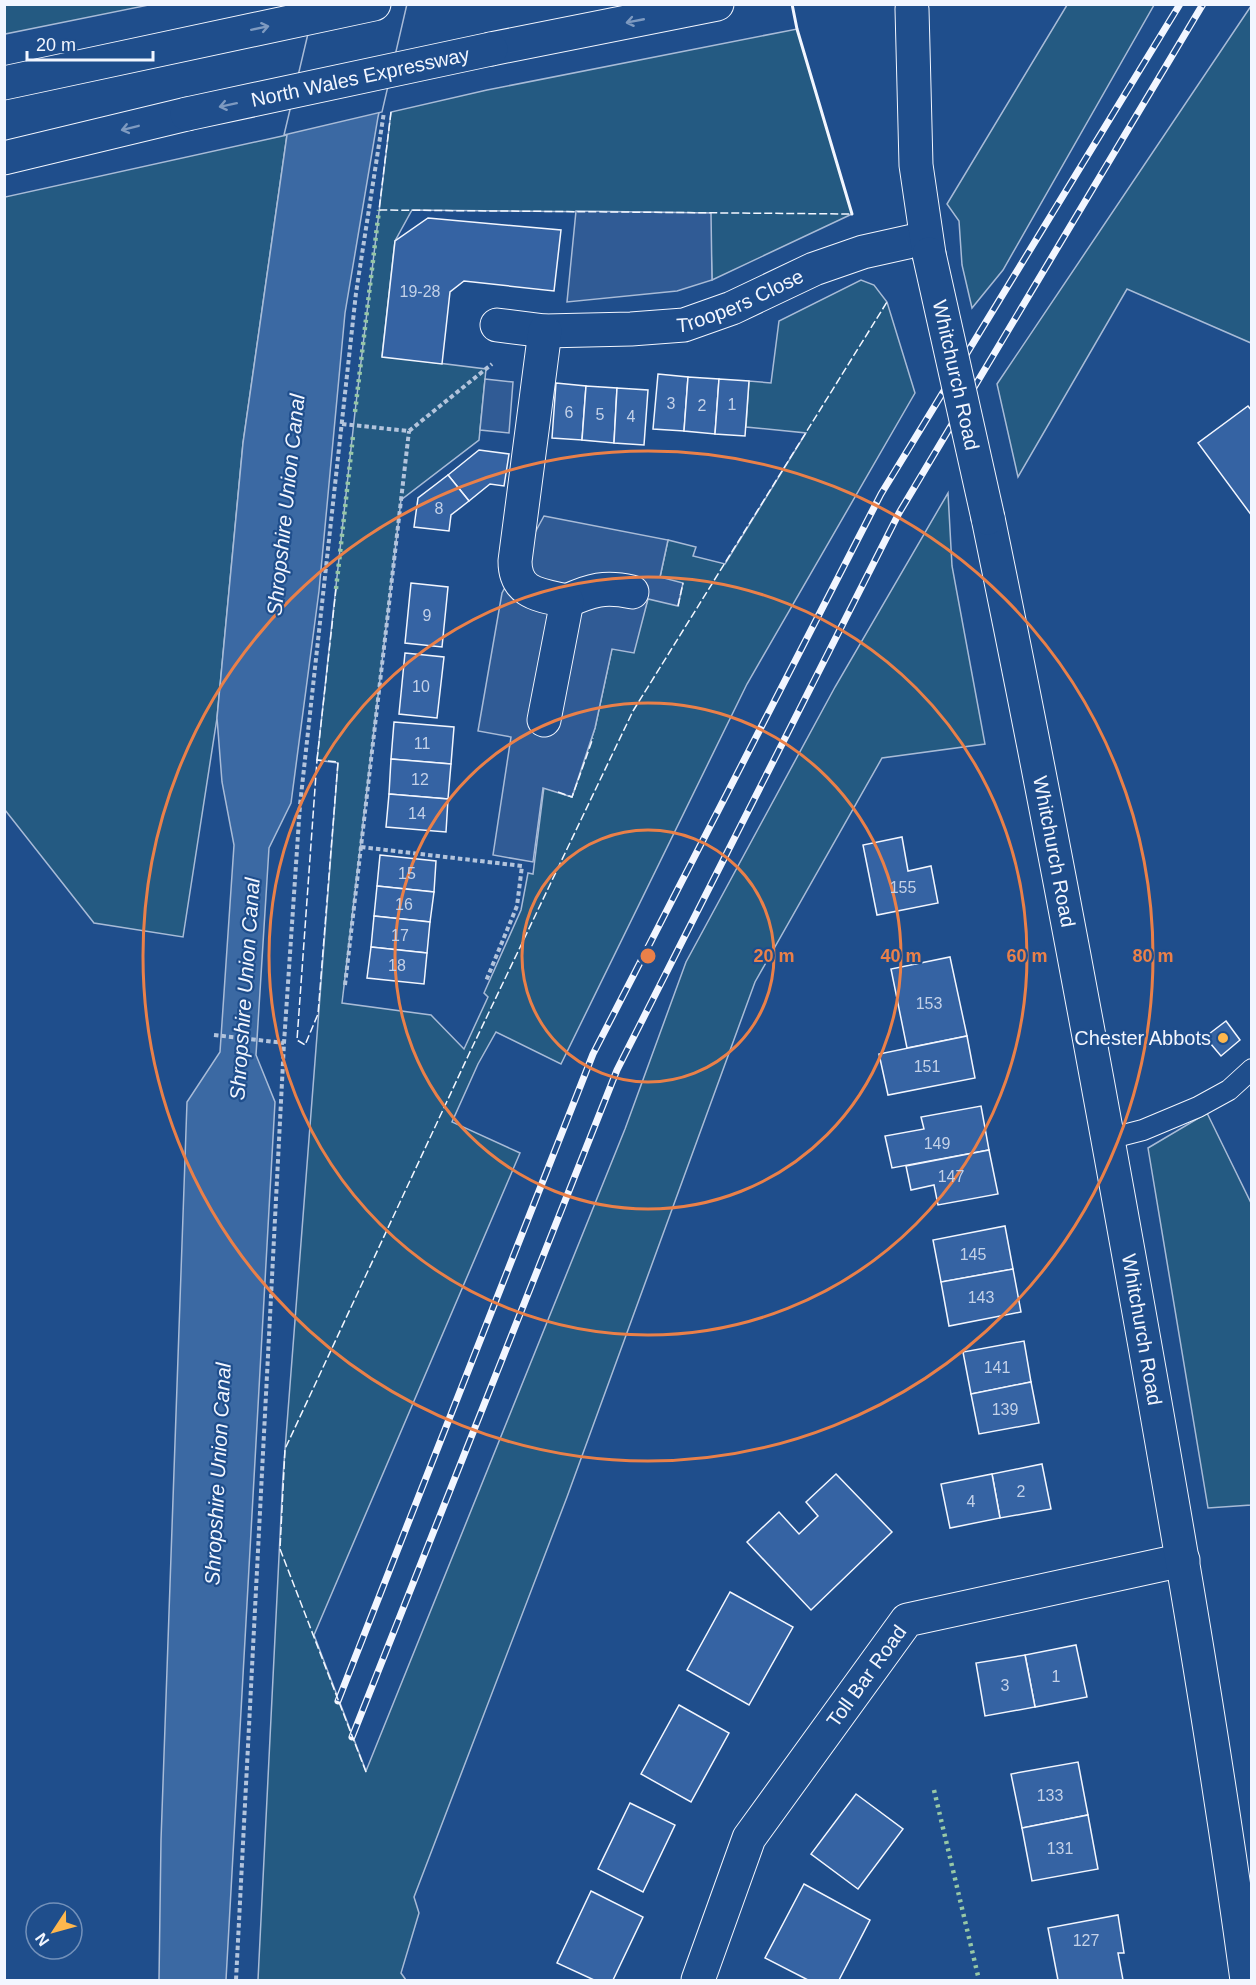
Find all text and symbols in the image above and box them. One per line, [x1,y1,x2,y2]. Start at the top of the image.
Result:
one-way arrow [626,16,645,27]
one-way arrow [250,22,269,33]
scale bar [27,24,153,62]
text: 20 m [36,35,76,55]
street label: North Wales Expressway [249,43,471,111]
one-way arrow [219,100,239,111]
one-way arrow [120,122,139,134]
street label: Troopers Close [676,265,807,337]
house number: 19-28 [400,283,441,300]
street label: Whitchurch Road [929,298,984,452]
water label: Shropshire Union Canal [262,392,309,617]
house number: 3 [667,395,676,412]
house number: 1 [728,396,737,413]
house number: 2 [698,397,707,414]
house number: 6 [565,404,574,421]
house number: 5 [596,406,605,423]
house number: 4 [627,408,636,425]
house number: 8 [435,500,444,517]
house number: 9 [423,607,432,624]
house number: 10 [412,678,430,695]
house number: 11 [414,735,430,752]
house number: 12 [411,771,429,788]
street label: Whitchurch Road [1029,774,1079,929]
house number: 14 [408,805,426,822]
house number: 15 [398,865,416,882]
water label: Shropshire Union Canal [225,876,264,1101]
house number: 155 [890,879,916,896]
house number: 16 [395,896,413,913]
house number: 17 [391,927,409,944]
centre of rings [638,946,658,966]
text: 20 m [753,946,795,966]
text: 40 m [880,946,922,966]
text: 60 m [1006,946,1048,966]
text: 80 m [1132,946,1174,966]
house number: 18 [388,957,406,974]
house number: 153 [916,995,942,1012]
place label: Chester Abbots [1074,1027,1211,1049]
marker: Chester Abbots [1216,1031,1230,1045]
house number: 151 [914,1058,940,1075]
house number: 149 [924,1135,950,1152]
house number: 147 [938,1168,964,1185]
house number: 145 [960,1246,986,1263]
street label: Whitchurch Road [1118,1252,1166,1407]
house number: 143 [968,1289,994,1306]
house number: 141 [984,1359,1010,1376]
water label: Shropshire Union Canal [200,1361,235,1586]
house number: 139 [992,1401,1018,1418]
house number: 2 [1017,1483,1026,1500]
house number: 4 [967,1493,976,1510]
street label: Toll Bar Road [822,1621,911,1731]
house number: 1 [1052,1668,1061,1685]
house number: 3 [1001,1677,1010,1694]
house number: 133 [1037,1787,1063,1804]
house number: 131 [1047,1840,1073,1857]
north arrow [24,1901,84,1961]
text: N [32,1930,53,1949]
house number: 127 [1073,1932,1099,1949]

